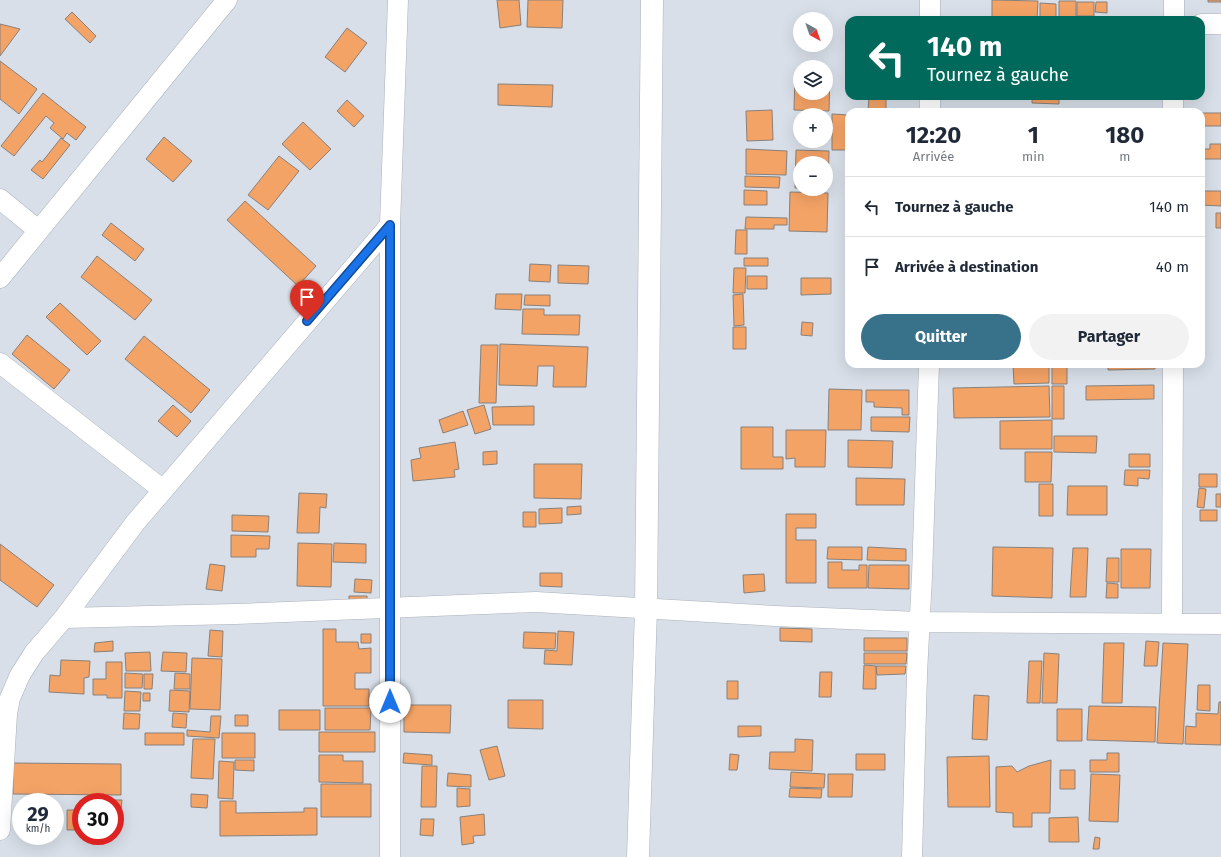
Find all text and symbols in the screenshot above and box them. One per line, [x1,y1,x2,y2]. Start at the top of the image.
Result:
north arrow [793,12,833,52]
map controls [793,12,833,196]
text: 140 m [927,30,1003,63]
icon: left [861,32,913,84]
button: layers [793,60,833,100]
text: Tournez à gauche [927,64,1069,86]
button: + [793,108,833,148]
text: 12:20 [906,121,961,149]
text: 1 [1028,121,1039,149]
text: 180 [1105,121,1144,149]
text: Arrivée [913,149,954,164]
text: min [1022,149,1045,164]
text: m [1119,149,1130,164]
button: − [793,156,833,196]
icon: left [861,196,883,218]
text: Tournez à gauche [895,198,1014,216]
text: 140 m [1149,198,1189,216]
icon: arrive [861,256,883,278]
text: Arrivée à destination [895,258,1038,276]
text: 40 m [1156,258,1189,276]
pin [290,280,324,321]
icon: arrive [296,286,318,308]
button: Quitter [861,314,1021,360]
button: Partager [1029,314,1189,360]
position arrow [369,681,411,723]
speed limit sign: 30 [72,793,124,845]
text: 29 [27,802,49,826]
text: km/h [26,823,50,835]

